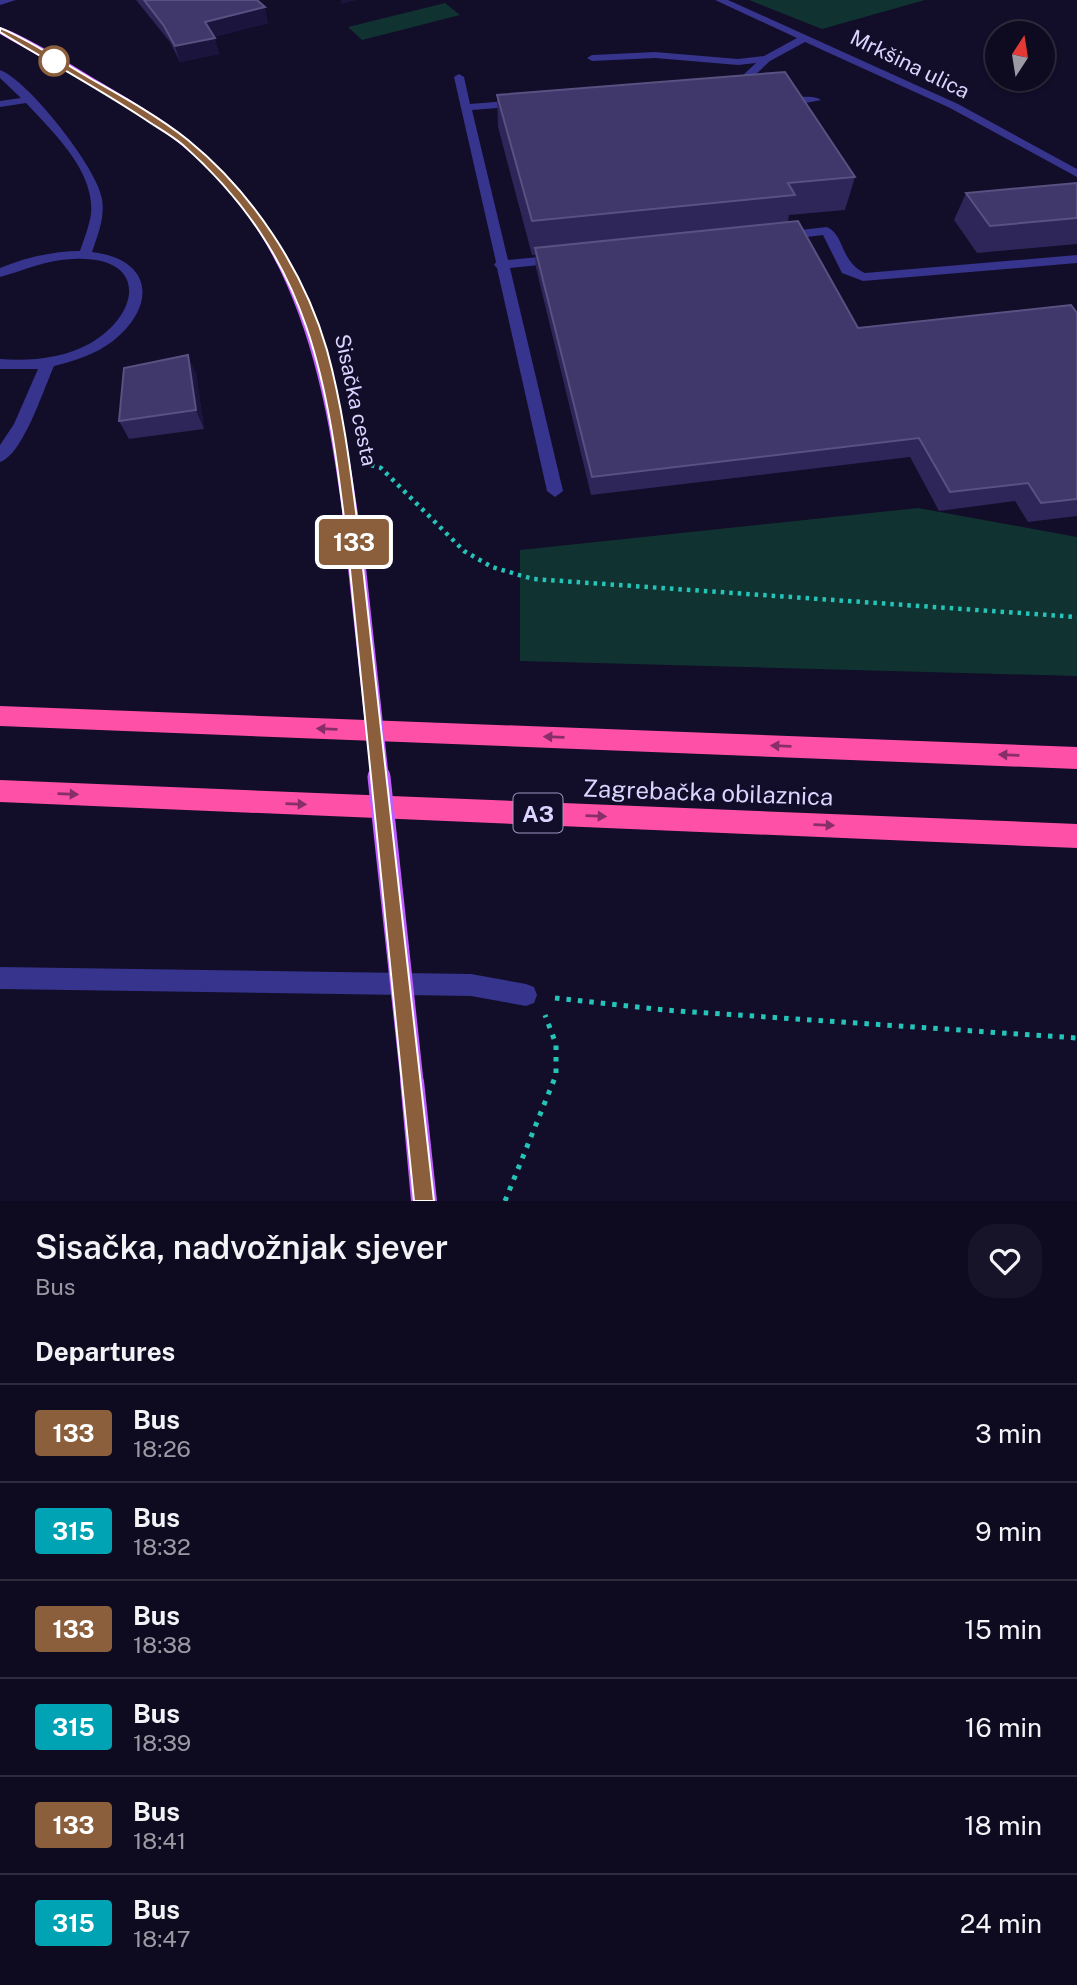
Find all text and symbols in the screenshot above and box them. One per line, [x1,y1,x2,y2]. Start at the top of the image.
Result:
north arrow [985,21,1055,91]
map controls [985,21,1055,91]
street label: Mrkšina ulica [846,24,974,104]
unlabelled marker [39,46,69,76]
street label: Sisačka cesta [330,332,382,468]
line badge: 133 [314,519,394,565]
text: 133 [333,528,375,556]
one-way arrow [316,723,338,734]
one-way arrow [543,732,565,743]
one-way arrow [770,741,792,752]
one-way arrow [998,750,1020,761]
street label: Zagrebačka obilaznica [582,774,834,810]
one-way arrow [57,789,79,800]
road number: A3 [514,793,562,832]
one-way arrow [285,798,307,809]
one-way arrow [585,810,607,821]
one-way arrow [813,820,835,831]
button: heart [968,1224,1042,1298]
text: Sisačka, nadvožnjak sjever [35,1228,448,1266]
text: Bus [35,1273,75,1300]
text: Departures [35,1336,175,1367]
text: Bus [133,1404,180,1435]
text: 3 min [975,1418,1042,1449]
text: 133 [52,1419,95,1447]
text: 18:26 [133,1435,191,1462]
text: Bus [133,1502,180,1533]
text: 9 min [975,1516,1042,1547]
text: 315 [52,1517,95,1545]
text: 18:32 [133,1533,191,1560]
text: Bus [133,1600,180,1631]
text: 15 min [964,1614,1042,1645]
text: 133 [52,1615,95,1643]
text: 18:38 [133,1631,192,1658]
text: Bus [133,1698,180,1729]
text: 16 min [965,1712,1042,1743]
text: 315 [52,1713,95,1741]
text: 18:39 [133,1729,191,1756]
text: Bus [133,1796,180,1827]
text: 18 min [964,1810,1042,1841]
text: 133 [52,1811,95,1839]
text: 18:41 [133,1827,186,1854]
text: Bus [133,1894,180,1925]
text: 24 min [960,1908,1042,1939]
text: 315 [52,1909,95,1937]
text: 18:47 [133,1925,191,1952]

